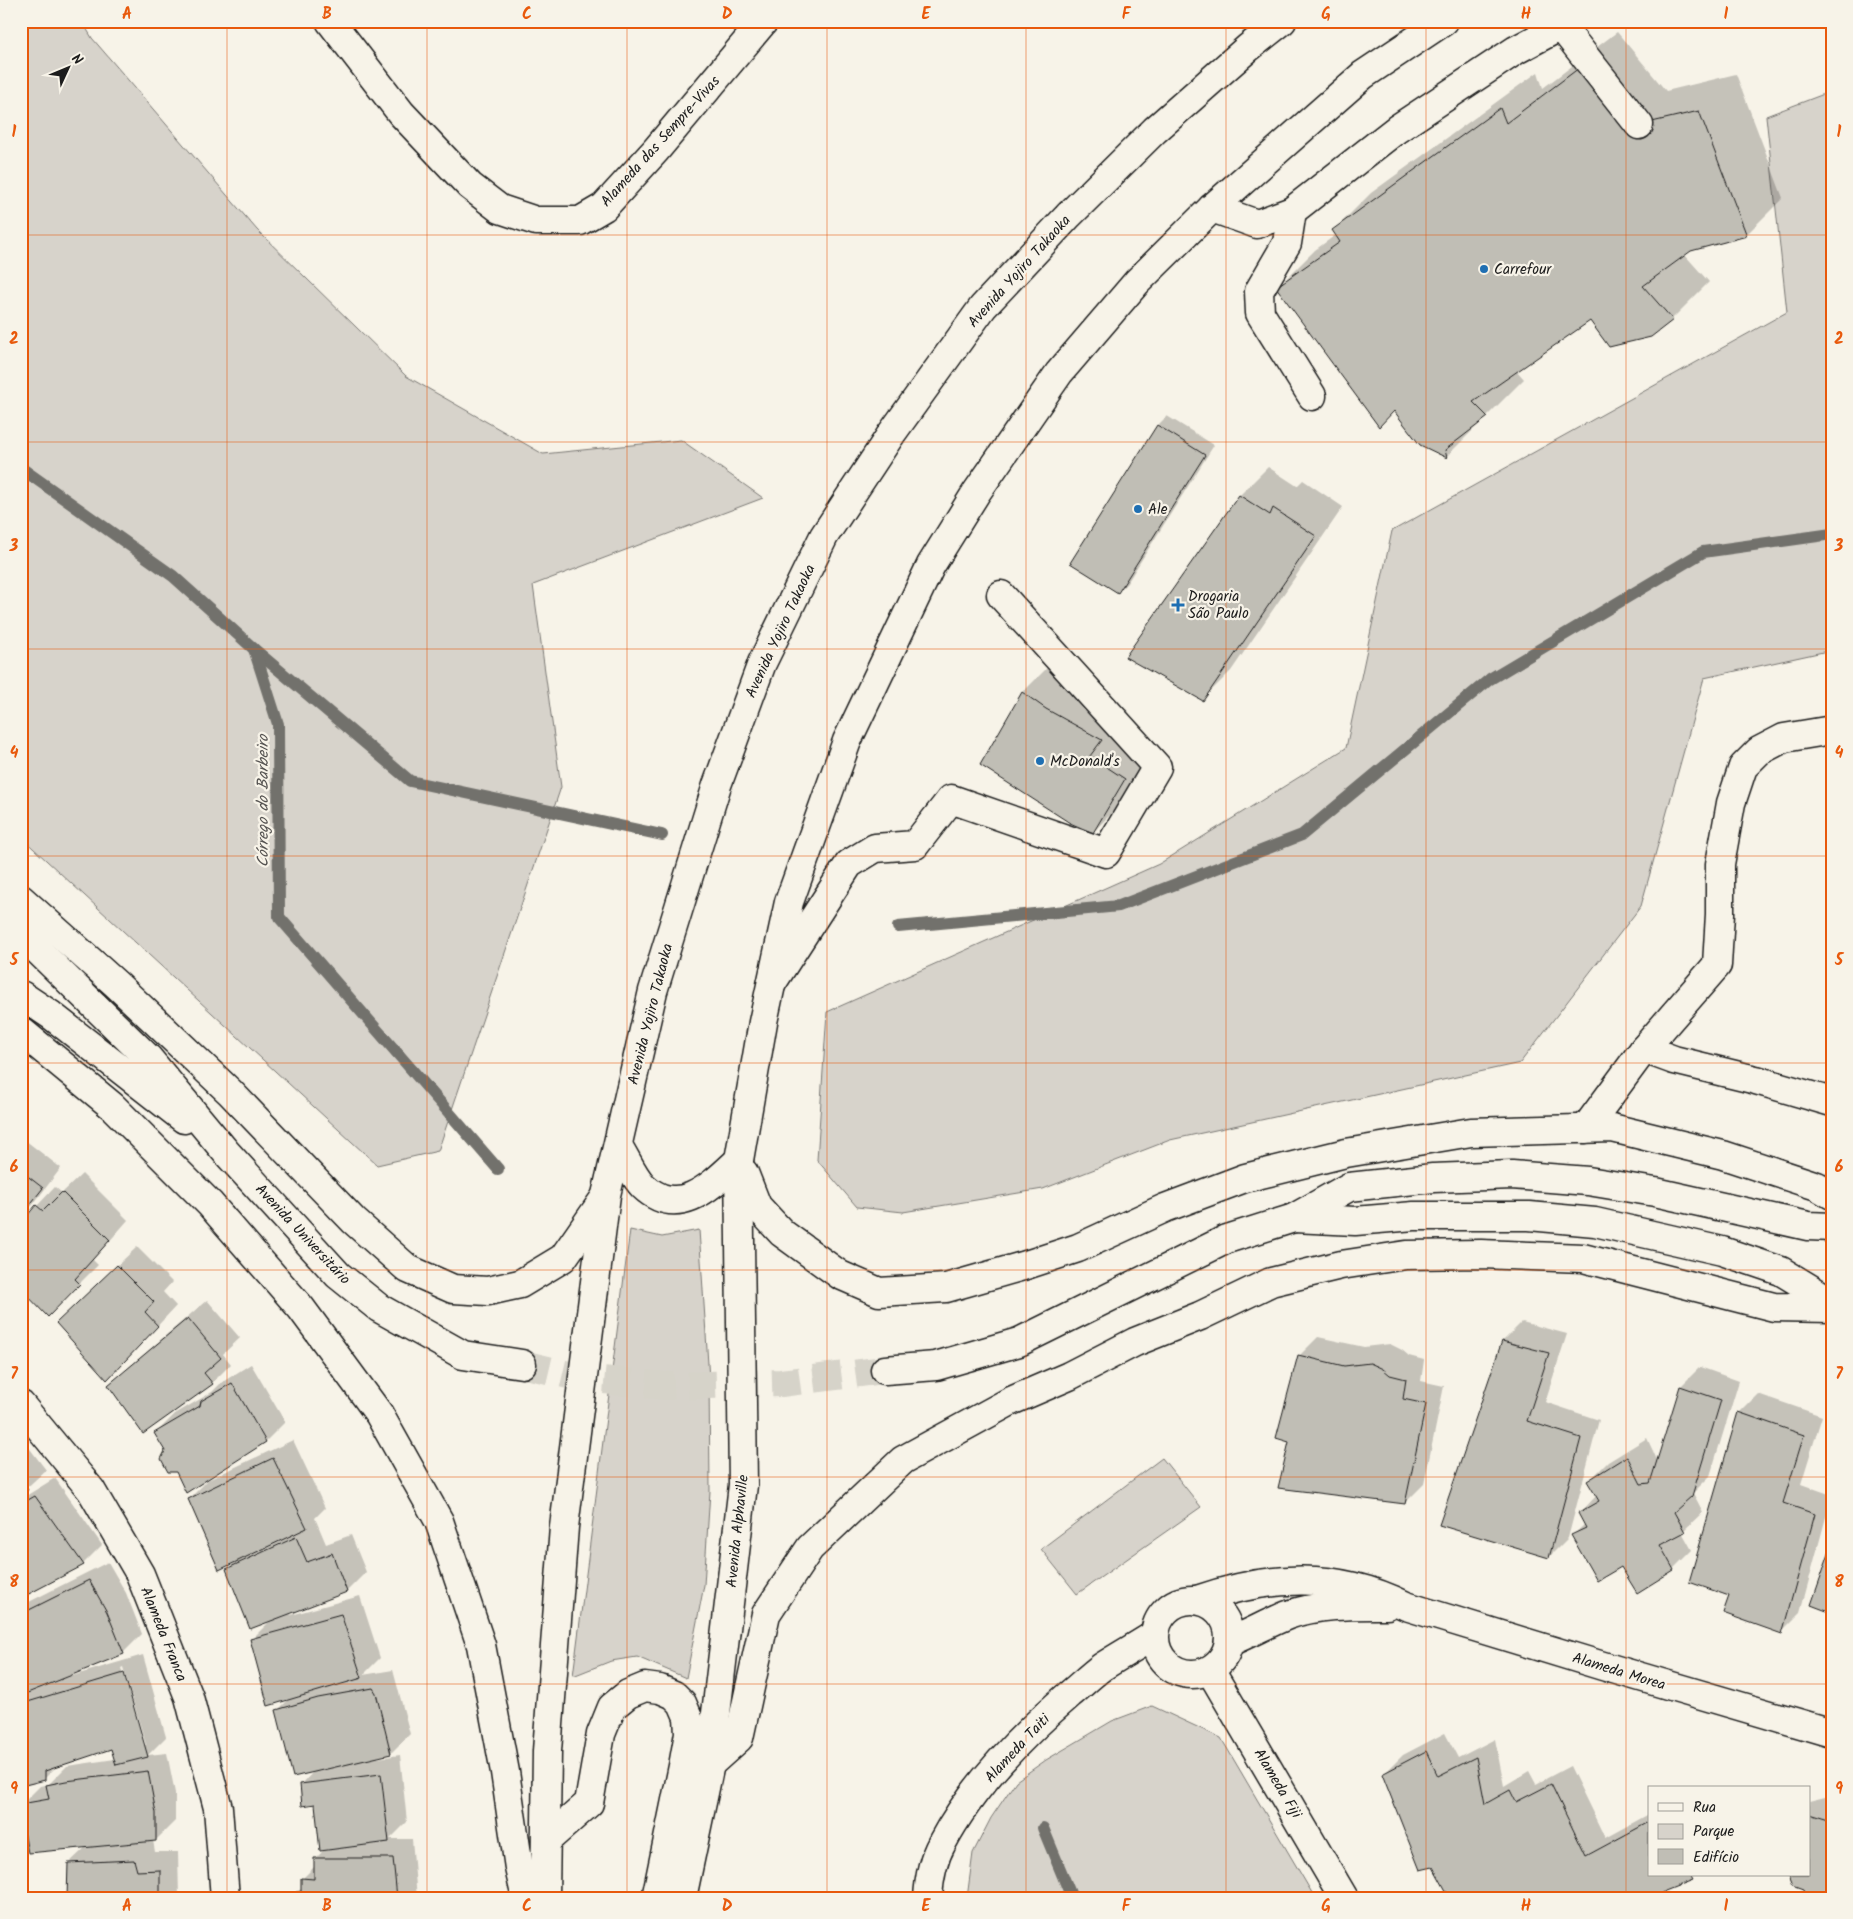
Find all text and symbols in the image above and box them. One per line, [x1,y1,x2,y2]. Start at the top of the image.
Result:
text: A [122,2,132,27]
text: B [322,2,332,27]
text: C [522,2,532,27]
text: D [722,2,733,27]
text: E [922,2,932,27]
text: F [1122,2,1132,27]
text: G [1321,2,1331,27]
text: H [1521,2,1531,27]
text: I [1724,2,1729,27]
north arrow [42,42,92,92]
text: N [66,49,88,71]
street label: Alameda das Sempre-Vivas [595,70,727,213]
text: 1 [12,120,17,145]
text: 1 [1837,120,1842,145]
street label: Avenida Yojiro Takaoka [962,210,1077,334]
place label: Carrefour [1494,258,1552,282]
marker: Carrefour [1478,263,1490,275]
text: 2 [9,327,19,352]
text: 2 [1834,327,1844,352]
place label: Ale [1148,498,1168,522]
marker: Ale [1132,503,1144,515]
text: 3 [9,534,19,559]
text: 3 [1834,534,1844,559]
street label: Avenida Yojiro Takaoka [739,561,822,702]
place label: Drogaria São Paulo [1188,585,1249,626]
marker: Drogaria São Paulo [1172,599,1184,611]
water label: Córrego do Barbeiro [251,733,276,867]
text: 4 [10,741,19,766]
text: 4 [1835,741,1844,766]
place label: McDonald's [1050,750,1120,774]
marker: McDonald's [1034,755,1046,767]
street label: Avenida Yojiro Takaoka [622,941,680,1087]
text: 5 [9,948,20,973]
text: 5 [1834,948,1845,973]
text: 6 [10,1155,19,1180]
text: 6 [1835,1155,1844,1180]
street label: Avenida Universitário [249,1179,356,1291]
text: 7 [10,1362,18,1387]
text: 7 [1835,1362,1843,1387]
street label: Avenida Alphaville [720,1473,756,1589]
text: 8 [9,1570,19,1595]
text: 8 [1834,1570,1844,1595]
street label: Alameda Franca [133,1583,193,1686]
street label: Alameda Morea [1569,1646,1668,1698]
street label: Alameda Taiti [979,1708,1057,1789]
street label: Alameda Fiji [1247,1744,1308,1824]
text: 9 [10,1777,18,1802]
text: 9 [1835,1777,1843,1802]
legend [1648,1786,1810,1876]
text: Rua [1693,1796,1716,1820]
text: Parque [1693,1820,1734,1844]
text: Edifício [1693,1846,1739,1870]
text: A [122,1894,132,1919]
text: B [322,1894,332,1919]
text: C [522,1894,532,1919]
text: D [722,1894,733,1919]
text: E [922,1894,932,1919]
text: F [1122,1894,1132,1919]
text: G [1321,1894,1331,1919]
text: H [1521,1894,1531,1919]
text: I [1724,1894,1729,1919]

